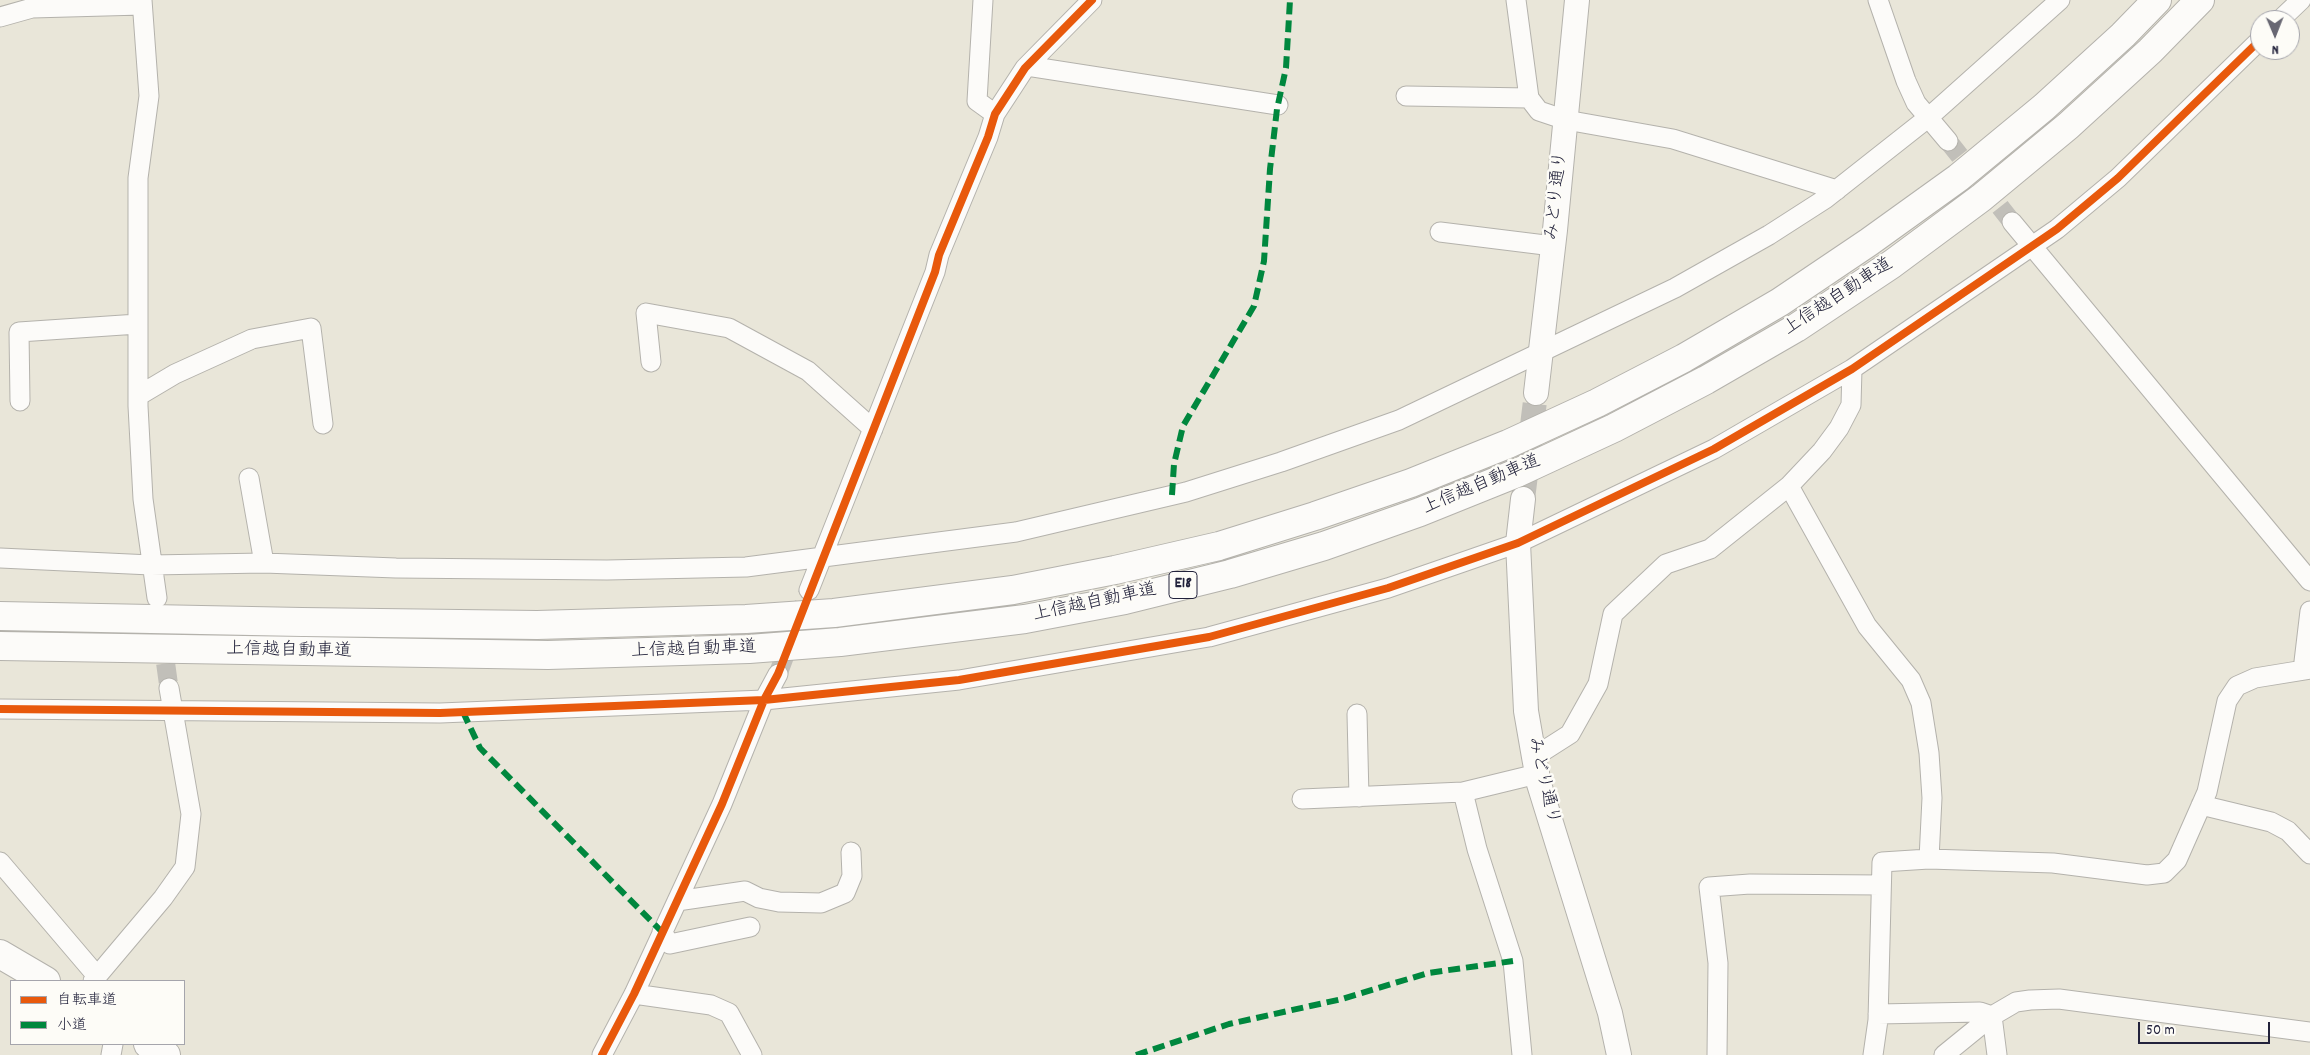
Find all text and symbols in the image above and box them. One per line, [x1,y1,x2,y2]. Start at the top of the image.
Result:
north arrow [2250,10,2300,60]
text: N [2272,39,2279,59]
street label: みどり通り [1543,150,1573,242]
street label: 上信越自動車道 [1780,255,1898,341]
street label: 上信越自動車道 [1420,451,1544,521]
road number: E18 [1169,572,1197,598]
street label: 上信越自動車道 [1031,580,1159,628]
street label: 上信越自動車道 [631,638,757,664]
street label: 上信越自動車道 [226,640,352,664]
street label: みどり通り [1521,735,1563,827]
legend [10,980,185,1045]
text: 自転車道 [57,990,117,1012]
scale bar [2140,1012,2272,1044]
text: 小道 [57,1015,87,1037]
text: 50 m [2146,1020,2175,1042]

